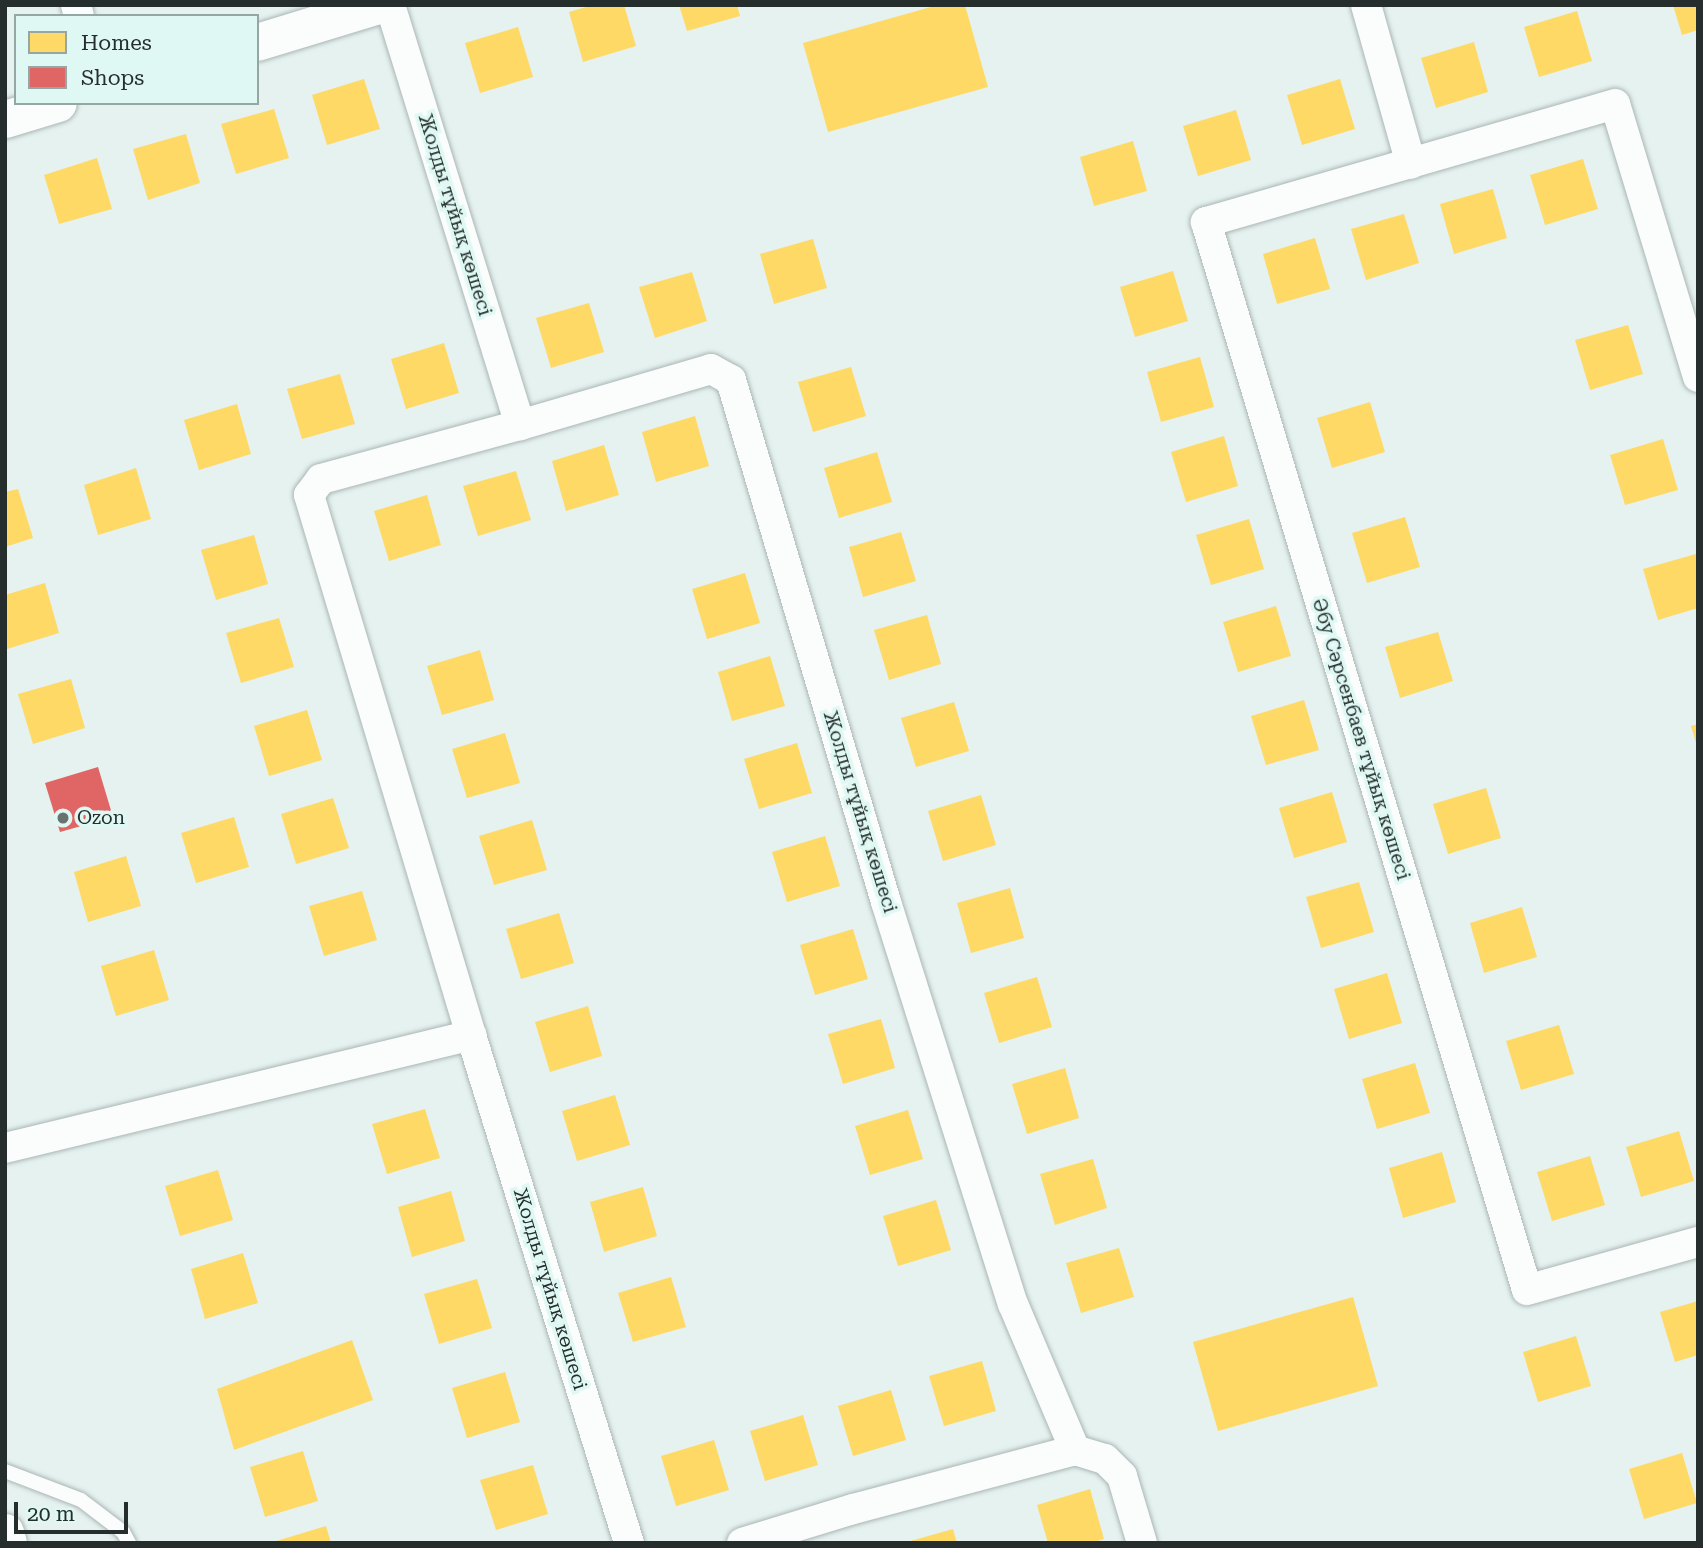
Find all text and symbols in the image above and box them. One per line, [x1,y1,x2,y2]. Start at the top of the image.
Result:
legend [14,14,259,105]
text: Homes [81,31,152,55]
text: Shops [81,66,144,90]
street label: Жолды тұйық көшесі [413,111,497,319]
street label: Әбу Сәрсенбаев тұйық көшесі [1307,595,1415,883]
street label: Жолды тұйық көшесі [818,708,902,916]
place label: Ozon [77,807,125,829]
marker: Ozon [55,810,71,826]
street label: Жолды тұйық көшесі [508,1185,592,1393]
scale bar [18,1488,131,1532]
text: 20 m [27,1502,75,1526]

